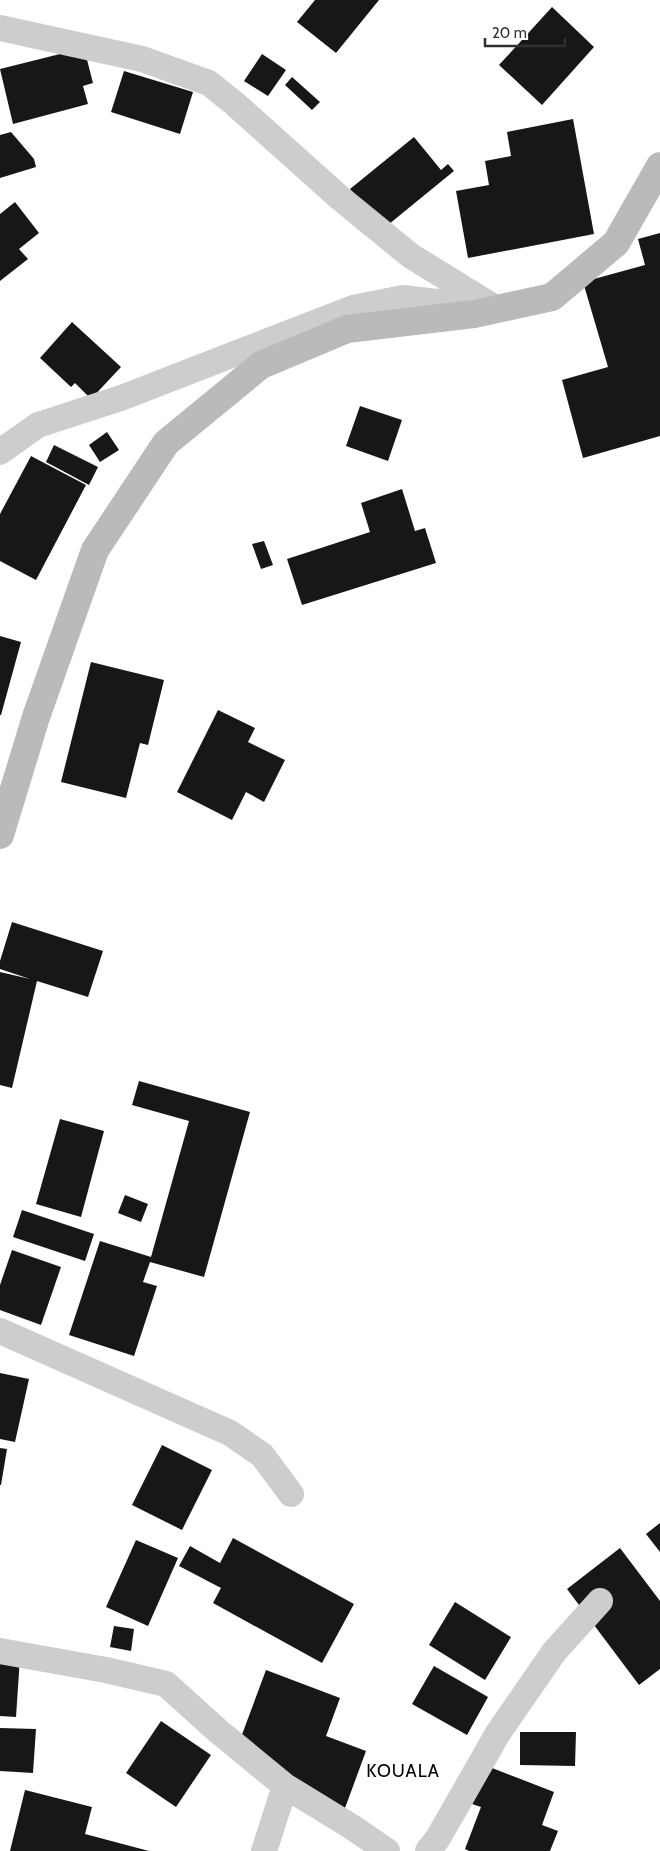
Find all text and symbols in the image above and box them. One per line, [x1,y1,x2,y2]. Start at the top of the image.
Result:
scale bar [485,15,565,47]
text: 20 m [492,24,527,42]
district label: KOUALA [366,1760,440,1782]

